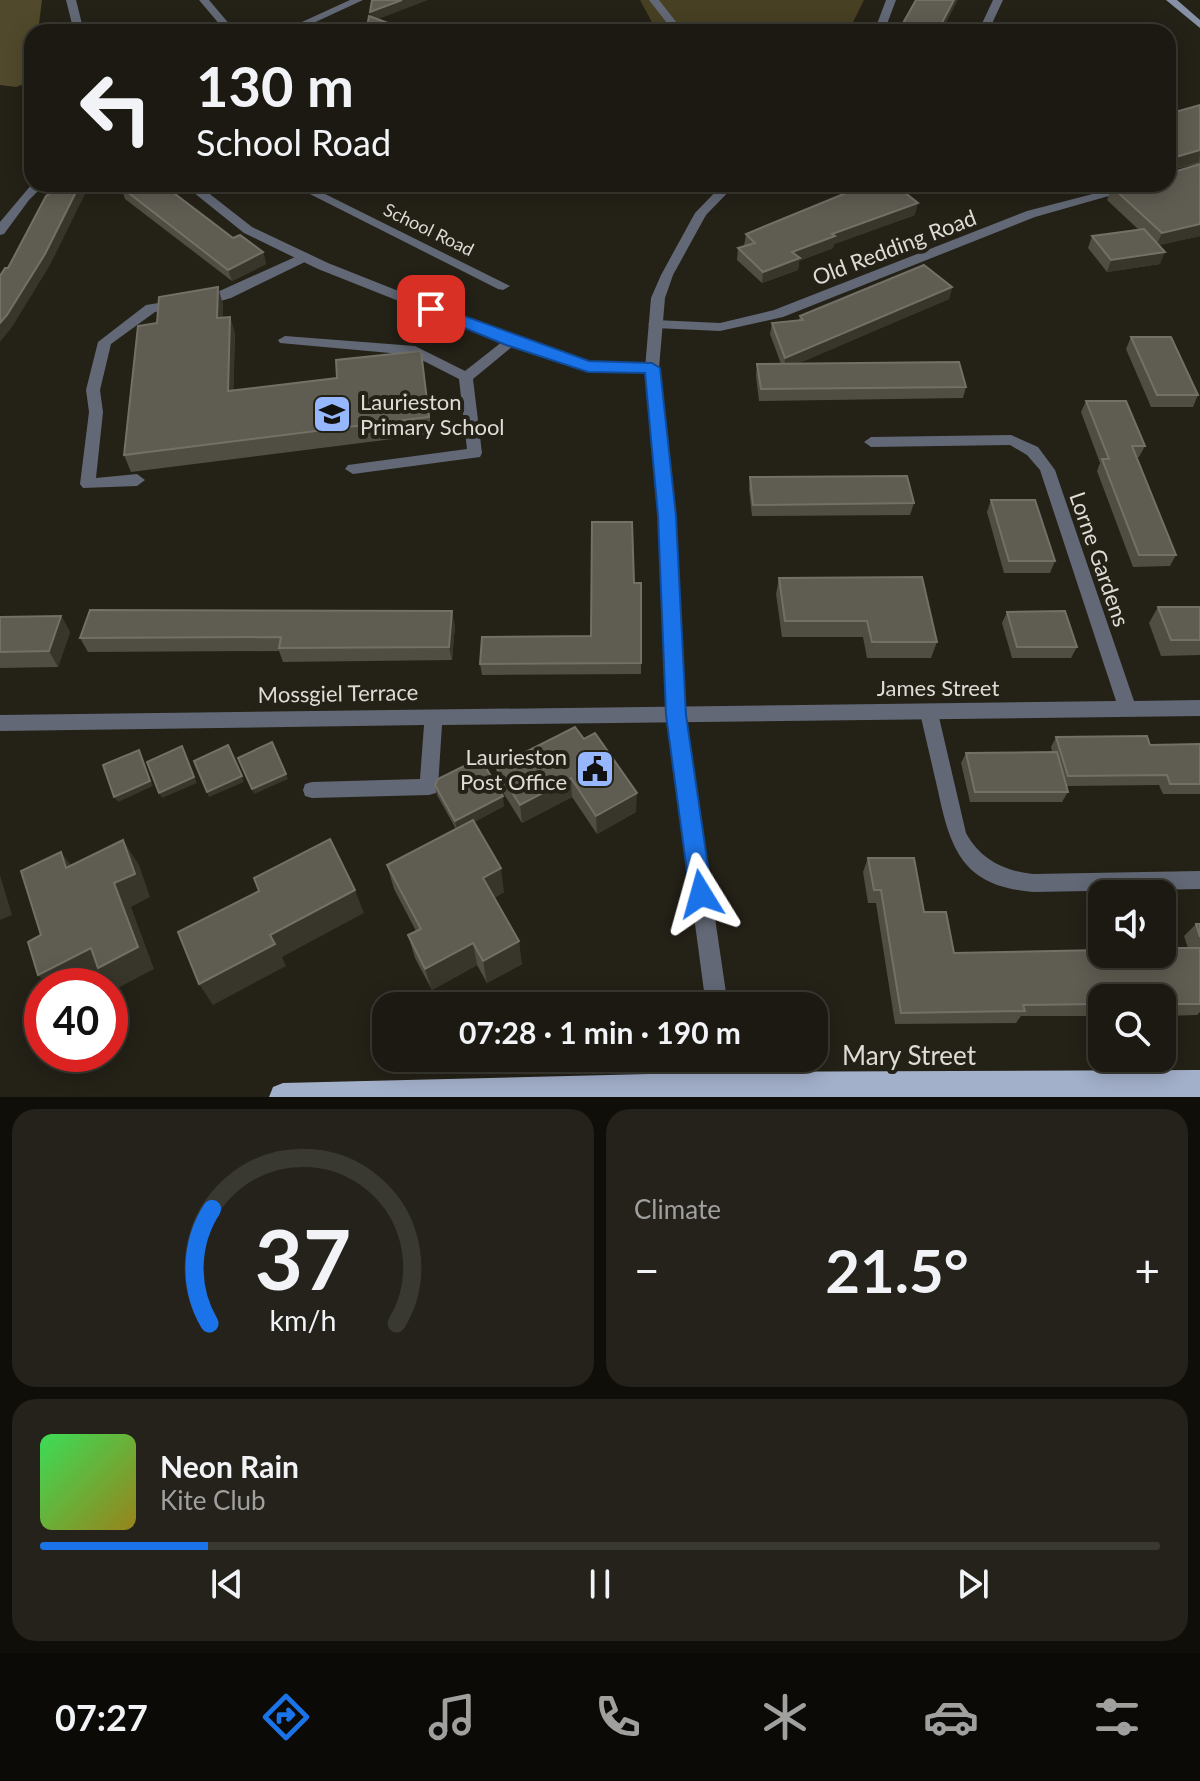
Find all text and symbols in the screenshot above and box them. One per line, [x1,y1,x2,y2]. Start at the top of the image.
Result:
text: 130 m [196,52,354,119]
icon: left [64,56,168,160]
text: School Road [196,120,391,164]
street label: School Road [380,198,478,260]
street label: Old Redding Road [808,203,980,291]
pin [397,275,465,343]
icon: arrive [409,287,453,331]
place label: Laurieston Primary School [360,388,505,440]
school or university icon: Laurieston Primary School [311,393,353,435]
street label: Lorne Gardens [1064,488,1136,630]
street label: James Street [877,674,999,701]
street label: Mossgiel Terrace [257,678,419,708]
place label: Laurieston Post Office [460,743,567,795]
public building icon: Laurieston Post Office [574,748,616,790]
position arrow [659,852,743,936]
map controls [1088,880,1176,1072]
button: sound [1088,880,1176,968]
speed limit sign: 40 [24,968,128,1072]
button: search [1088,984,1176,1072]
text: 07:28 · 1 min · 190 m [459,1014,741,1050]
street label: Mary Street [842,1039,977,1071]
text: Climate [634,1193,721,1225]
text: 37 [255,1208,351,1308]
text: 21.5° [825,1234,969,1306]
text: − [634,1244,660,1296]
text: + [1134,1244,1160,1296]
text: km/h [270,1303,336,1337]
text: Neon Rain [160,1448,299,1484]
text: Kite Club [160,1484,266,1516]
icon: previous [205,1562,249,1606]
icon: pause [578,1562,622,1606]
icon: next [951,1562,995,1606]
icon: directions [258,1689,314,1745]
icon: music [424,1689,480,1745]
icon: phone [590,1689,646,1745]
icon: climate [757,1689,813,1745]
icon: car [923,1689,979,1745]
icon: filters [1089,1689,1145,1745]
text: 07:27 [55,1695,148,1739]

